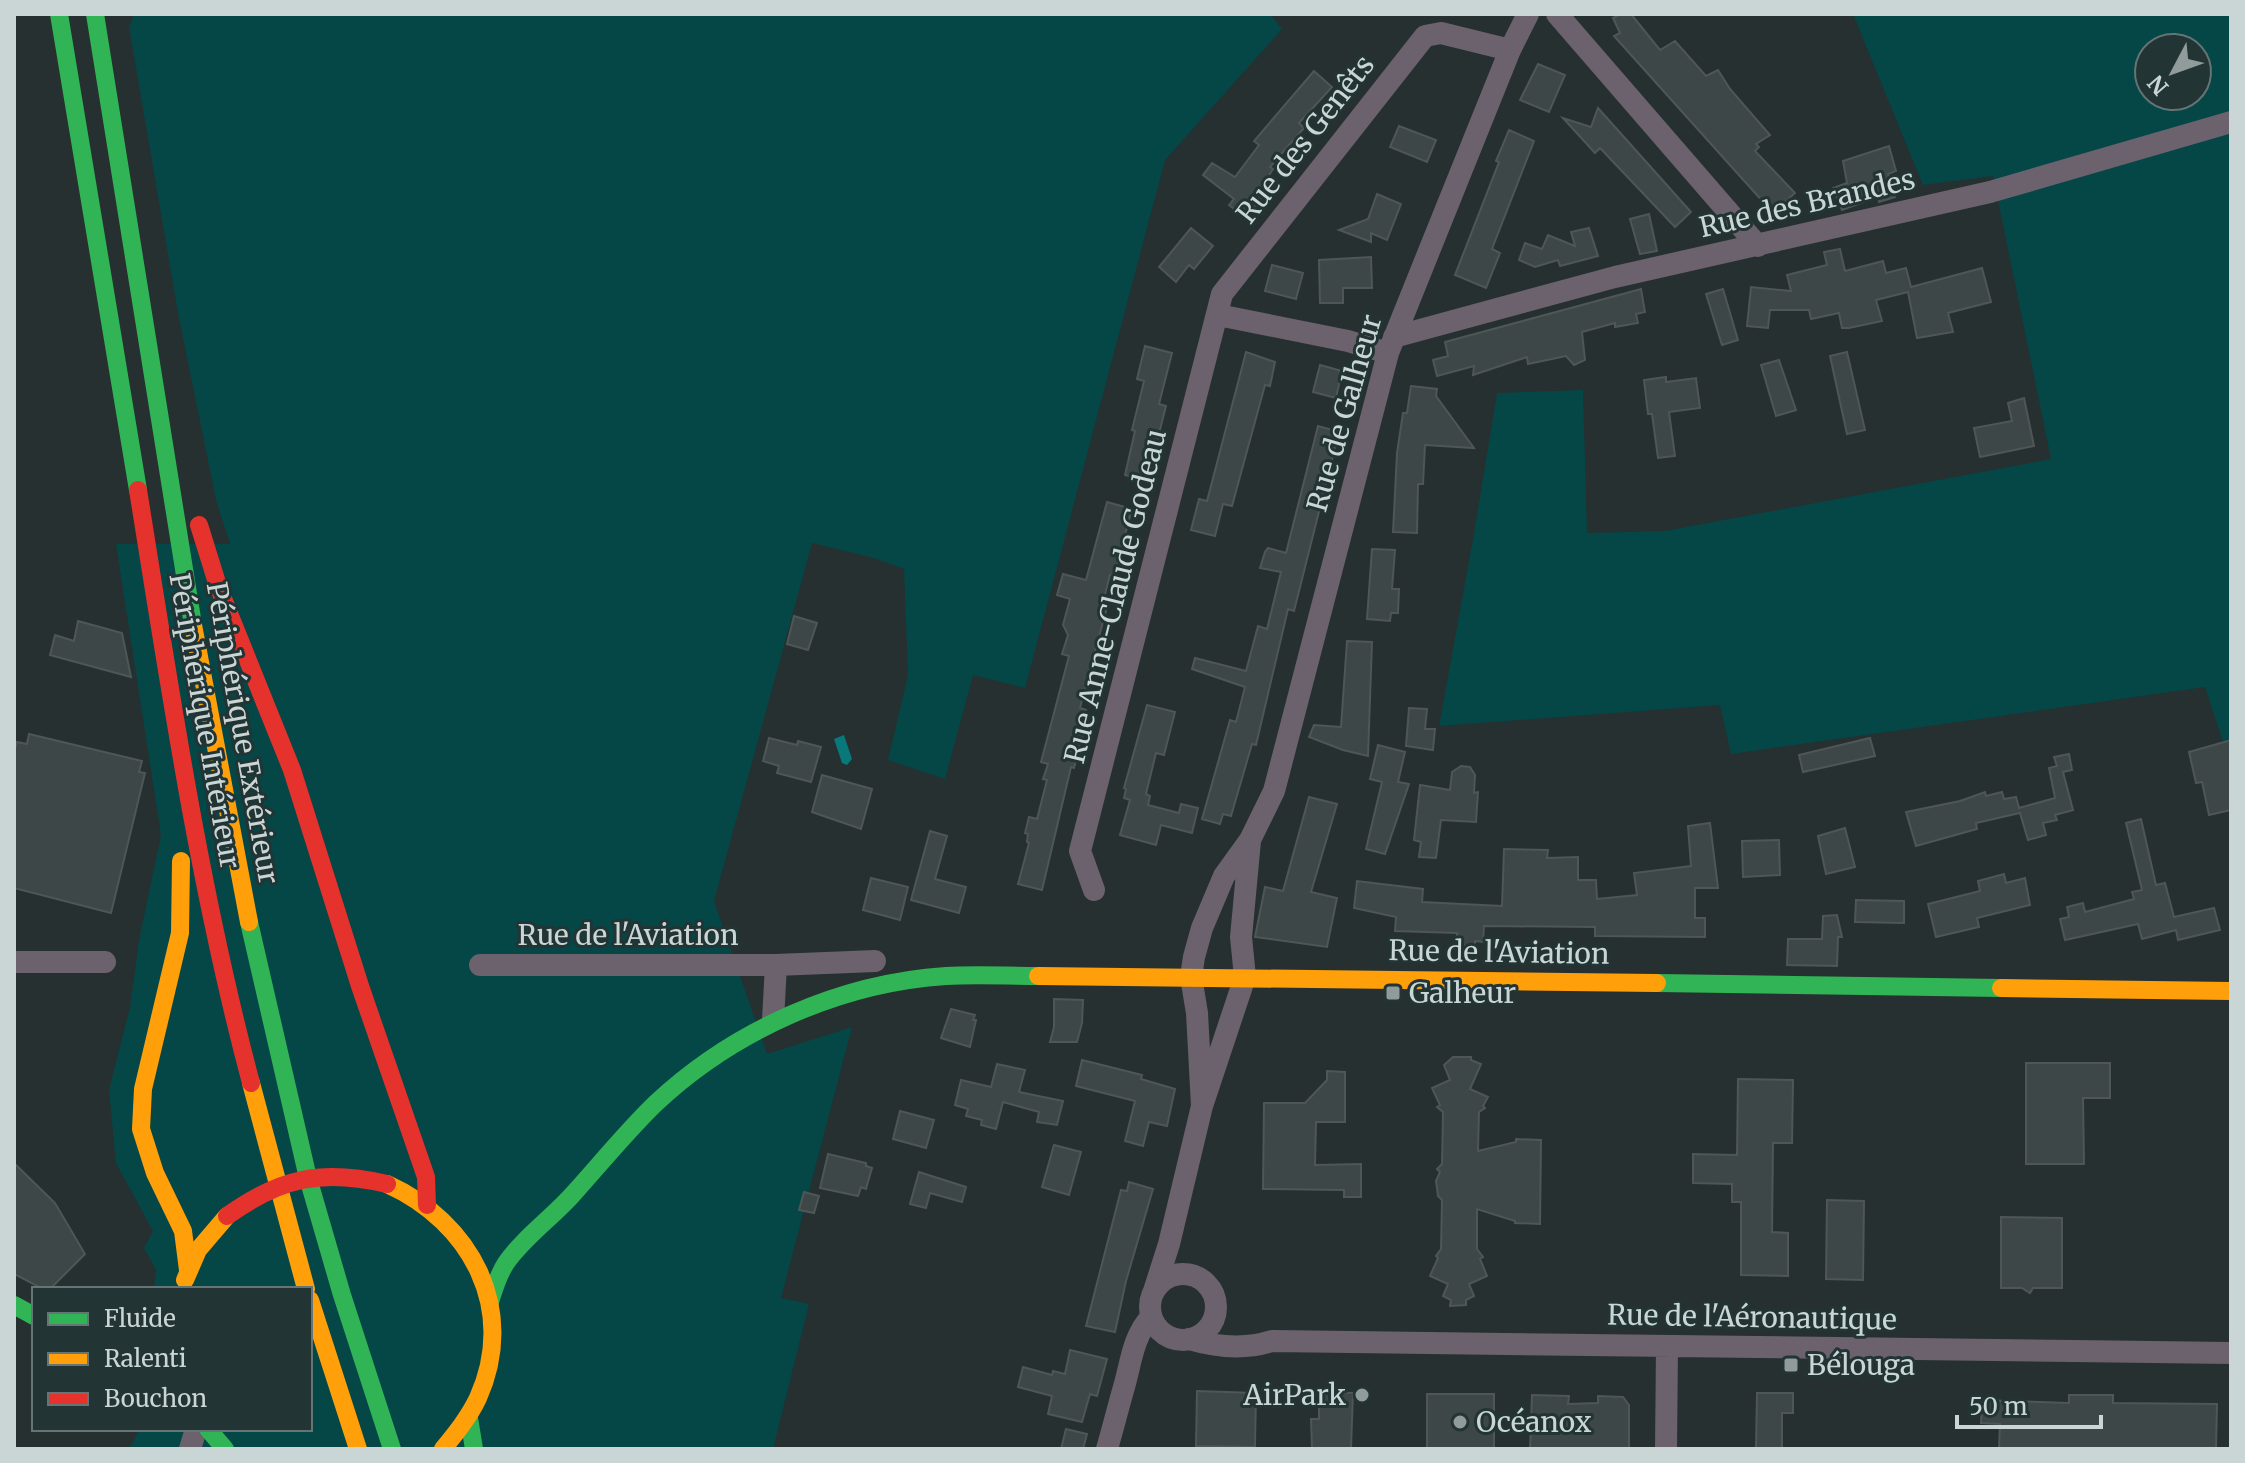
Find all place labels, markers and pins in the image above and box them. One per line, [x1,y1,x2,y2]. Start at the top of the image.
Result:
place label: Galheur [1409,975,1516,1011]
marker: Galheur [1384,984,1402,1002]
place label: Bélouga [1807,1347,1915,1383]
marker: Bélouga [1782,1356,1800,1374]
place label: AirPark [1242,1377,1346,1413]
marker: AirPark [1353,1386,1371,1404]
place label: Océanox [1476,1404,1592,1440]
marker: Océanox [1451,1413,1469,1431]

